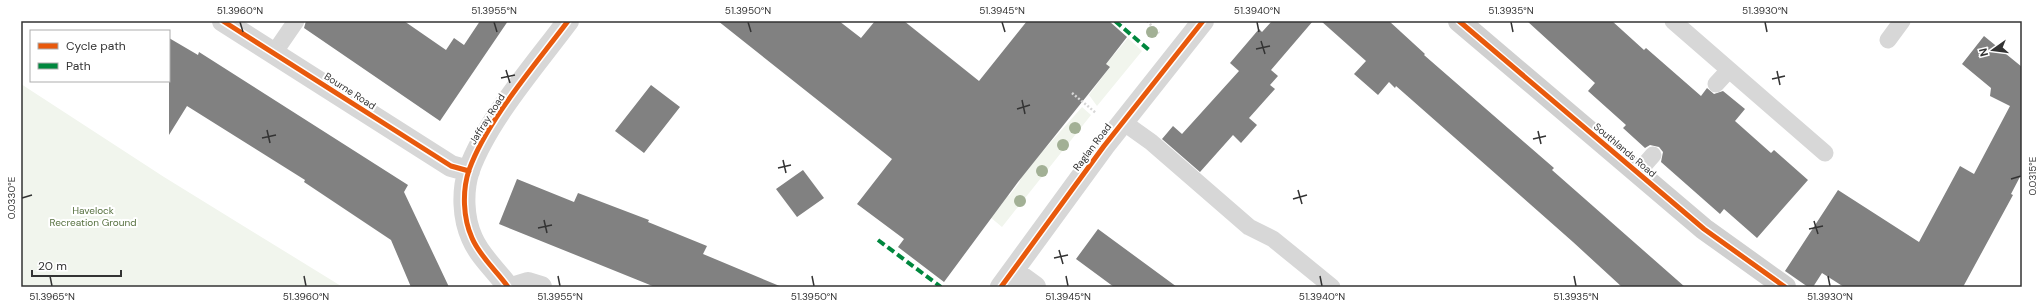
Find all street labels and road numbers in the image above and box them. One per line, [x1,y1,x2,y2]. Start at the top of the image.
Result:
street label: Bourne Road [322,70,378,112]
street label: Jaffray Road [466,91,508,147]
street label: Southlands Road [1591,120,1659,180]
street label: Raglan Road [1070,121,1114,173]

